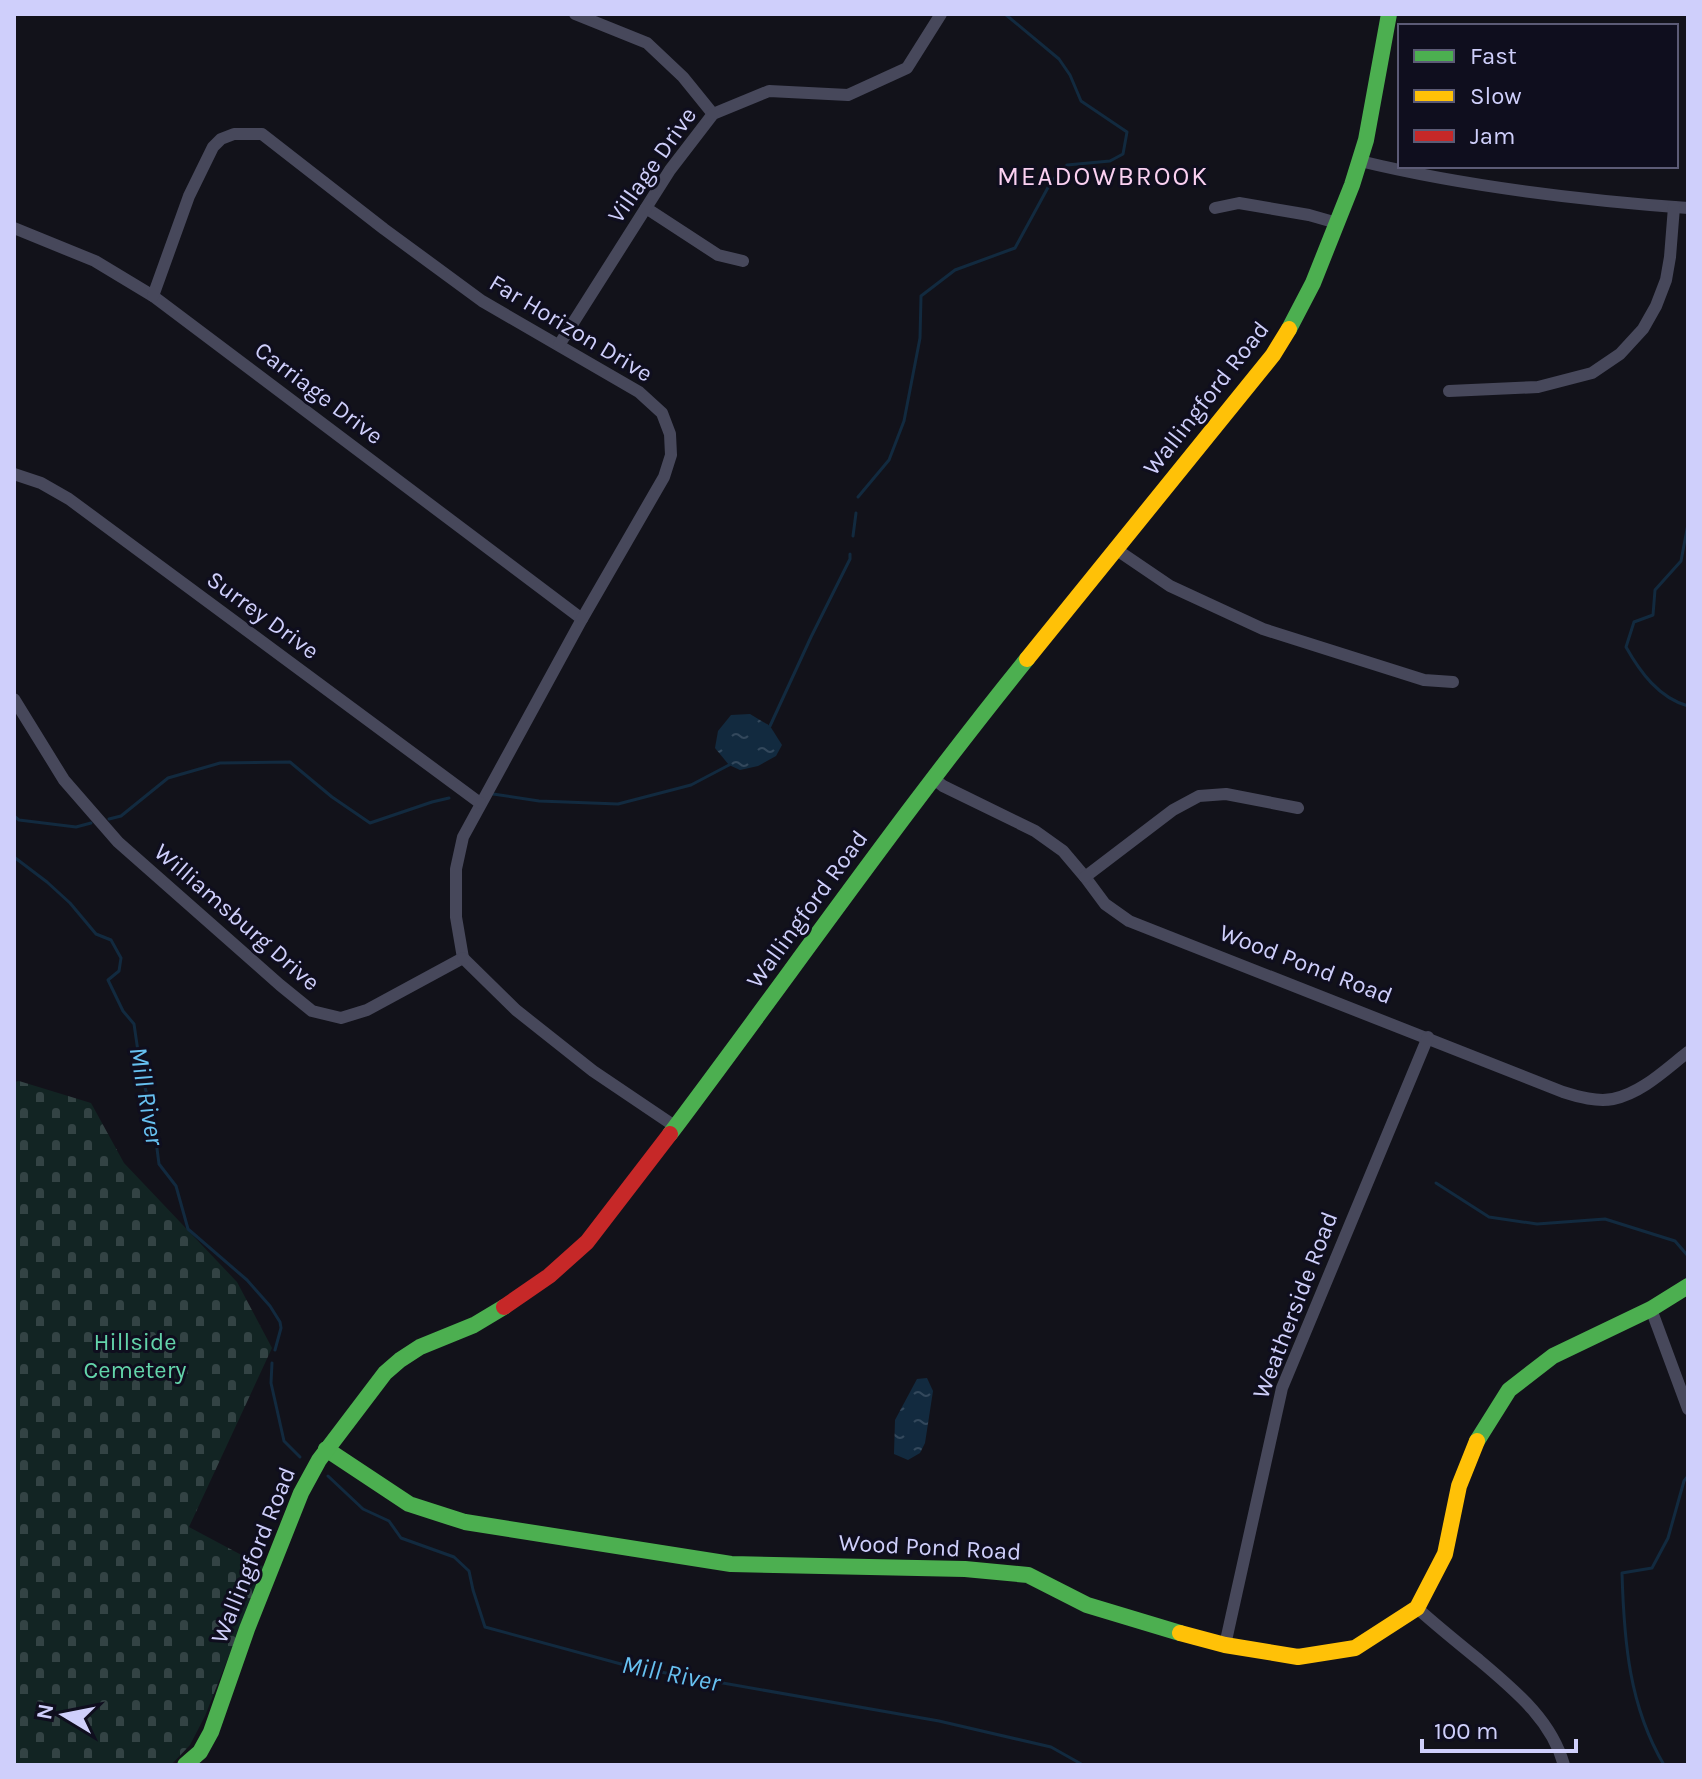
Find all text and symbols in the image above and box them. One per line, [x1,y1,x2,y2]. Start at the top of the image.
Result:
legend [1398,24,1678,168]
text: Fast [1470,42,1517,70]
text: Slow [1470,82,1522,110]
street label: Village Drive [602,102,702,228]
text: Jam [1470,122,1515,150]
district label: MEADOWBROOK [997,161,1209,192]
street label: Far Horizon Drive [484,268,658,388]
street label: Wallingford Road [1137,315,1275,481]
street label: Carriage Drive [249,336,389,450]
street label: Surrey Drive [202,565,324,665]
street label: Wallingford Road [741,825,873,993]
street label: Williamsburg Drive [149,838,325,996]
street label: Wood Pond Road [1216,918,1396,1010]
water label: Mill River [123,1044,171,1149]
street label: Weatherside Road [1246,1208,1344,1402]
park label: Hillside Cemetery [83,1328,187,1384]
street label: Wallingford Road [205,1463,301,1647]
street label: Wood Pond Road [838,1528,1022,1566]
water label: Mill River [619,1649,724,1698]
north arrow [24,1675,104,1755]
text: N [31,1702,59,1722]
scale bar [1422,1703,1576,1753]
text: 100 m [1434,1717,1499,1745]

